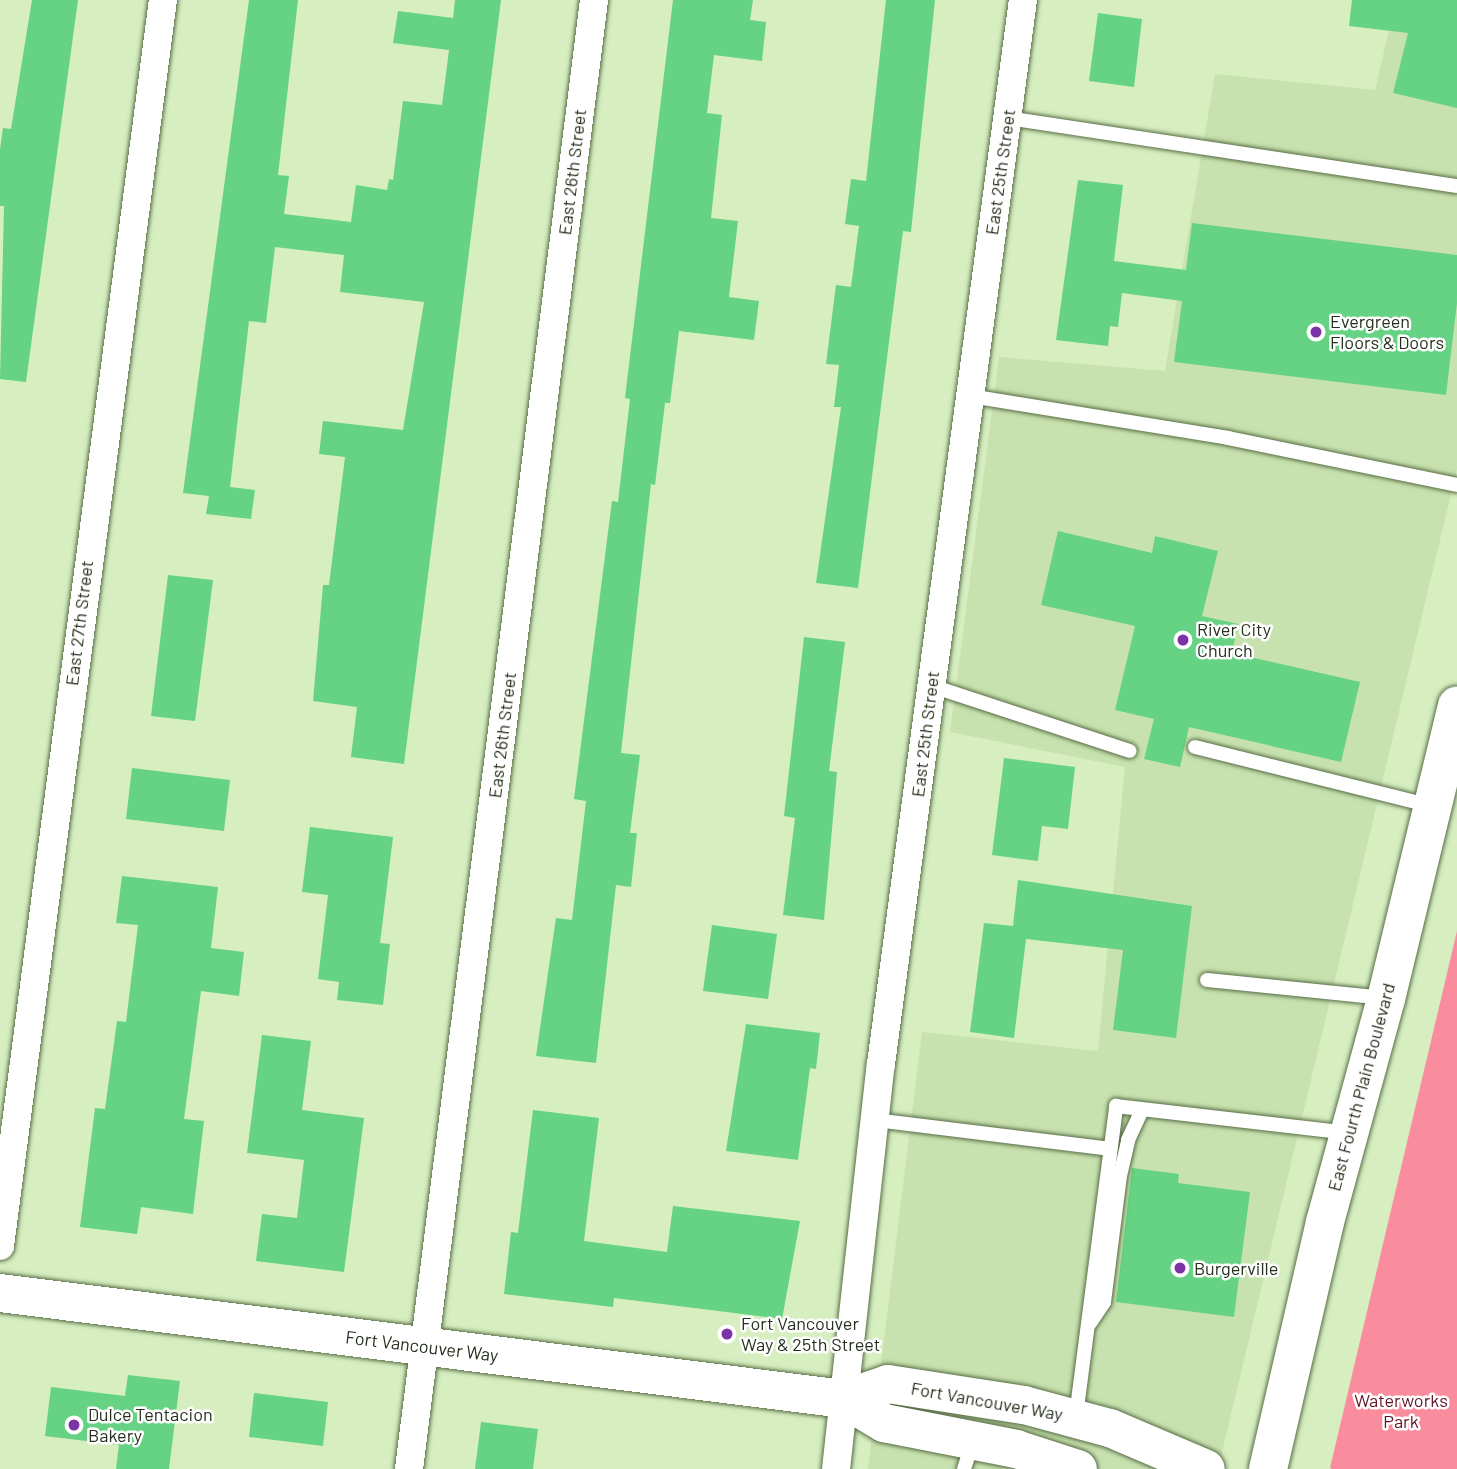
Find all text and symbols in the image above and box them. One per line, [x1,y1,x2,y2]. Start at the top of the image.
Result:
street label: East 26th Street [554,108,590,236]
street label: East 25th Street [980,108,1020,236]
place label: Evergreen Floors & Doors [1330,311,1444,354]
marker: Evergreen Floors & Doors [1308,324,1324,340]
street label: East 27th Street [61,559,97,687]
place label: River City Church [1197,619,1271,662]
marker: River City Church [1175,632,1191,648]
street label: East 25th Street [907,670,943,798]
street label: East 26th Street [484,671,520,799]
street label: East Fourth Plain Boulevard [1323,981,1399,1193]
place label: Burgerville [1194,1257,1278,1279]
marker: Burgerville [1172,1260,1188,1276]
place label: Fort Vancouver Way & 25th Street [741,1313,880,1356]
street label: Fort Vancouver Way [344,1326,500,1366]
marker: Fort Vancouver Way & 25th Street [719,1326,735,1342]
street label: Fort Vancouver Way [909,1377,1065,1425]
park label: Waterworks Park [1354,1390,1448,1432]
place label: Dulce Tentacion Bakery [88,1404,213,1446]
marker: Dulce Tentacion Bakery [66,1417,82,1433]

